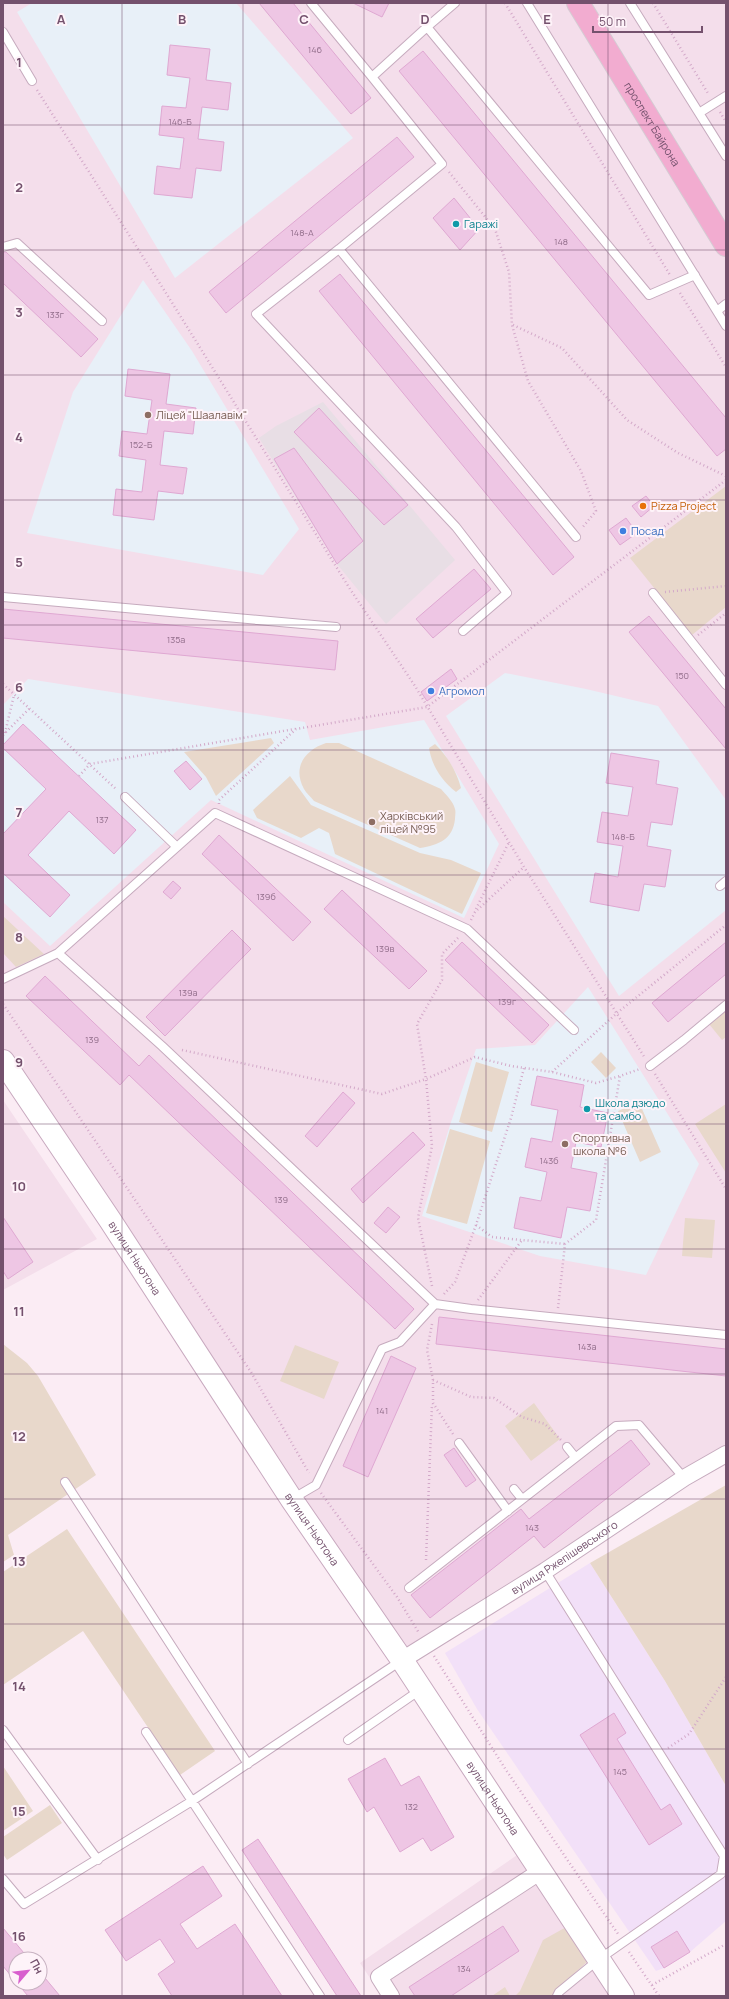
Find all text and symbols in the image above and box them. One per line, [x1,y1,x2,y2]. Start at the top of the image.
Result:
scale bar [593,8,702,34]
text: A [57,10,66,28]
text: B [178,10,186,28]
text: C [299,10,309,28]
text: D [420,10,430,28]
text: E [543,10,551,28]
text: 50 m [599,13,626,30]
house number: 146 [308,43,323,56]
text: 1 [16,53,22,71]
street label: проспект Байрона [621,79,684,169]
house number: 146-Б [168,115,192,128]
text: 2 [15,178,23,196]
place label: Гаражі [464,216,498,231]
marker: Гаражі [451,219,461,229]
house number: 148-А [290,226,314,239]
house number: 148 [554,235,568,248]
text: 3 [15,303,23,321]
house number: 133г [46,308,64,321]
place label: Ліцей "Шаалавім" [156,407,247,422]
marker: Ліцей "Шаалавім" [143,410,153,420]
text: 4 [15,428,23,446]
house number: 152-Б [130,438,153,451]
place label: Pizza Project [651,498,717,513]
marker: Pizza Project [638,501,648,511]
place label: Посад [631,523,664,538]
marker: Посад [618,526,628,536]
text: 5 [15,553,23,571]
house number: 135а [167,633,185,646]
house number: 150 [675,669,689,682]
text: 6 [15,678,23,696]
place label: Агромол [439,683,485,698]
marker: Агромол [426,686,436,696]
text: 7 [16,803,23,821]
place label: Харківський ліцей №95 [380,808,443,836]
house number: 137 [95,813,109,826]
marker: Харківський ліцей №95 [367,817,377,827]
house number: 148-Б [611,830,635,843]
house number: 139б [256,890,276,903]
text: 8 [15,928,23,946]
house number: 139в [376,942,395,955]
house number: 139а [178,986,198,999]
house number: 139г [498,995,516,1008]
house number: 139 [85,1033,99,1046]
text: 9 [15,1053,23,1071]
place label: Школа дзюдо та самбо [595,1095,666,1123]
marker: Школа дзюдо та самбо [582,1104,592,1114]
place label: Спортивна школа №6 [573,1130,630,1158]
marker: Спортивна школа №6 [560,1139,570,1149]
house number: 143б [539,1154,559,1167]
text: 10 [12,1177,26,1195]
house number: 139 [274,1193,288,1206]
street label: вулиця Ньютона [106,1218,165,1298]
text: 11 [13,1302,25,1320]
house number: 143а [578,1340,596,1353]
house number: 141 [376,1404,388,1417]
text: 12 [12,1427,26,1445]
street label: вулиця Ньютона [282,1489,343,1568]
street label: вулиця Ржепішевського [508,1516,621,1597]
house number: 143 [525,1521,539,1534]
text: 13 [12,1552,26,1570]
text: 14 [12,1677,26,1695]
street label: вулиця Ньютона [463,1758,523,1838]
house number: 145 [613,1765,627,1778]
house number: 132 [404,1800,418,1813]
text: 15 [12,1802,26,1820]
text: 16 [12,1927,26,1945]
north arrow [8,1951,48,1991]
text: Пн [27,1956,47,1976]
house number: 134 [457,1962,471,1975]

